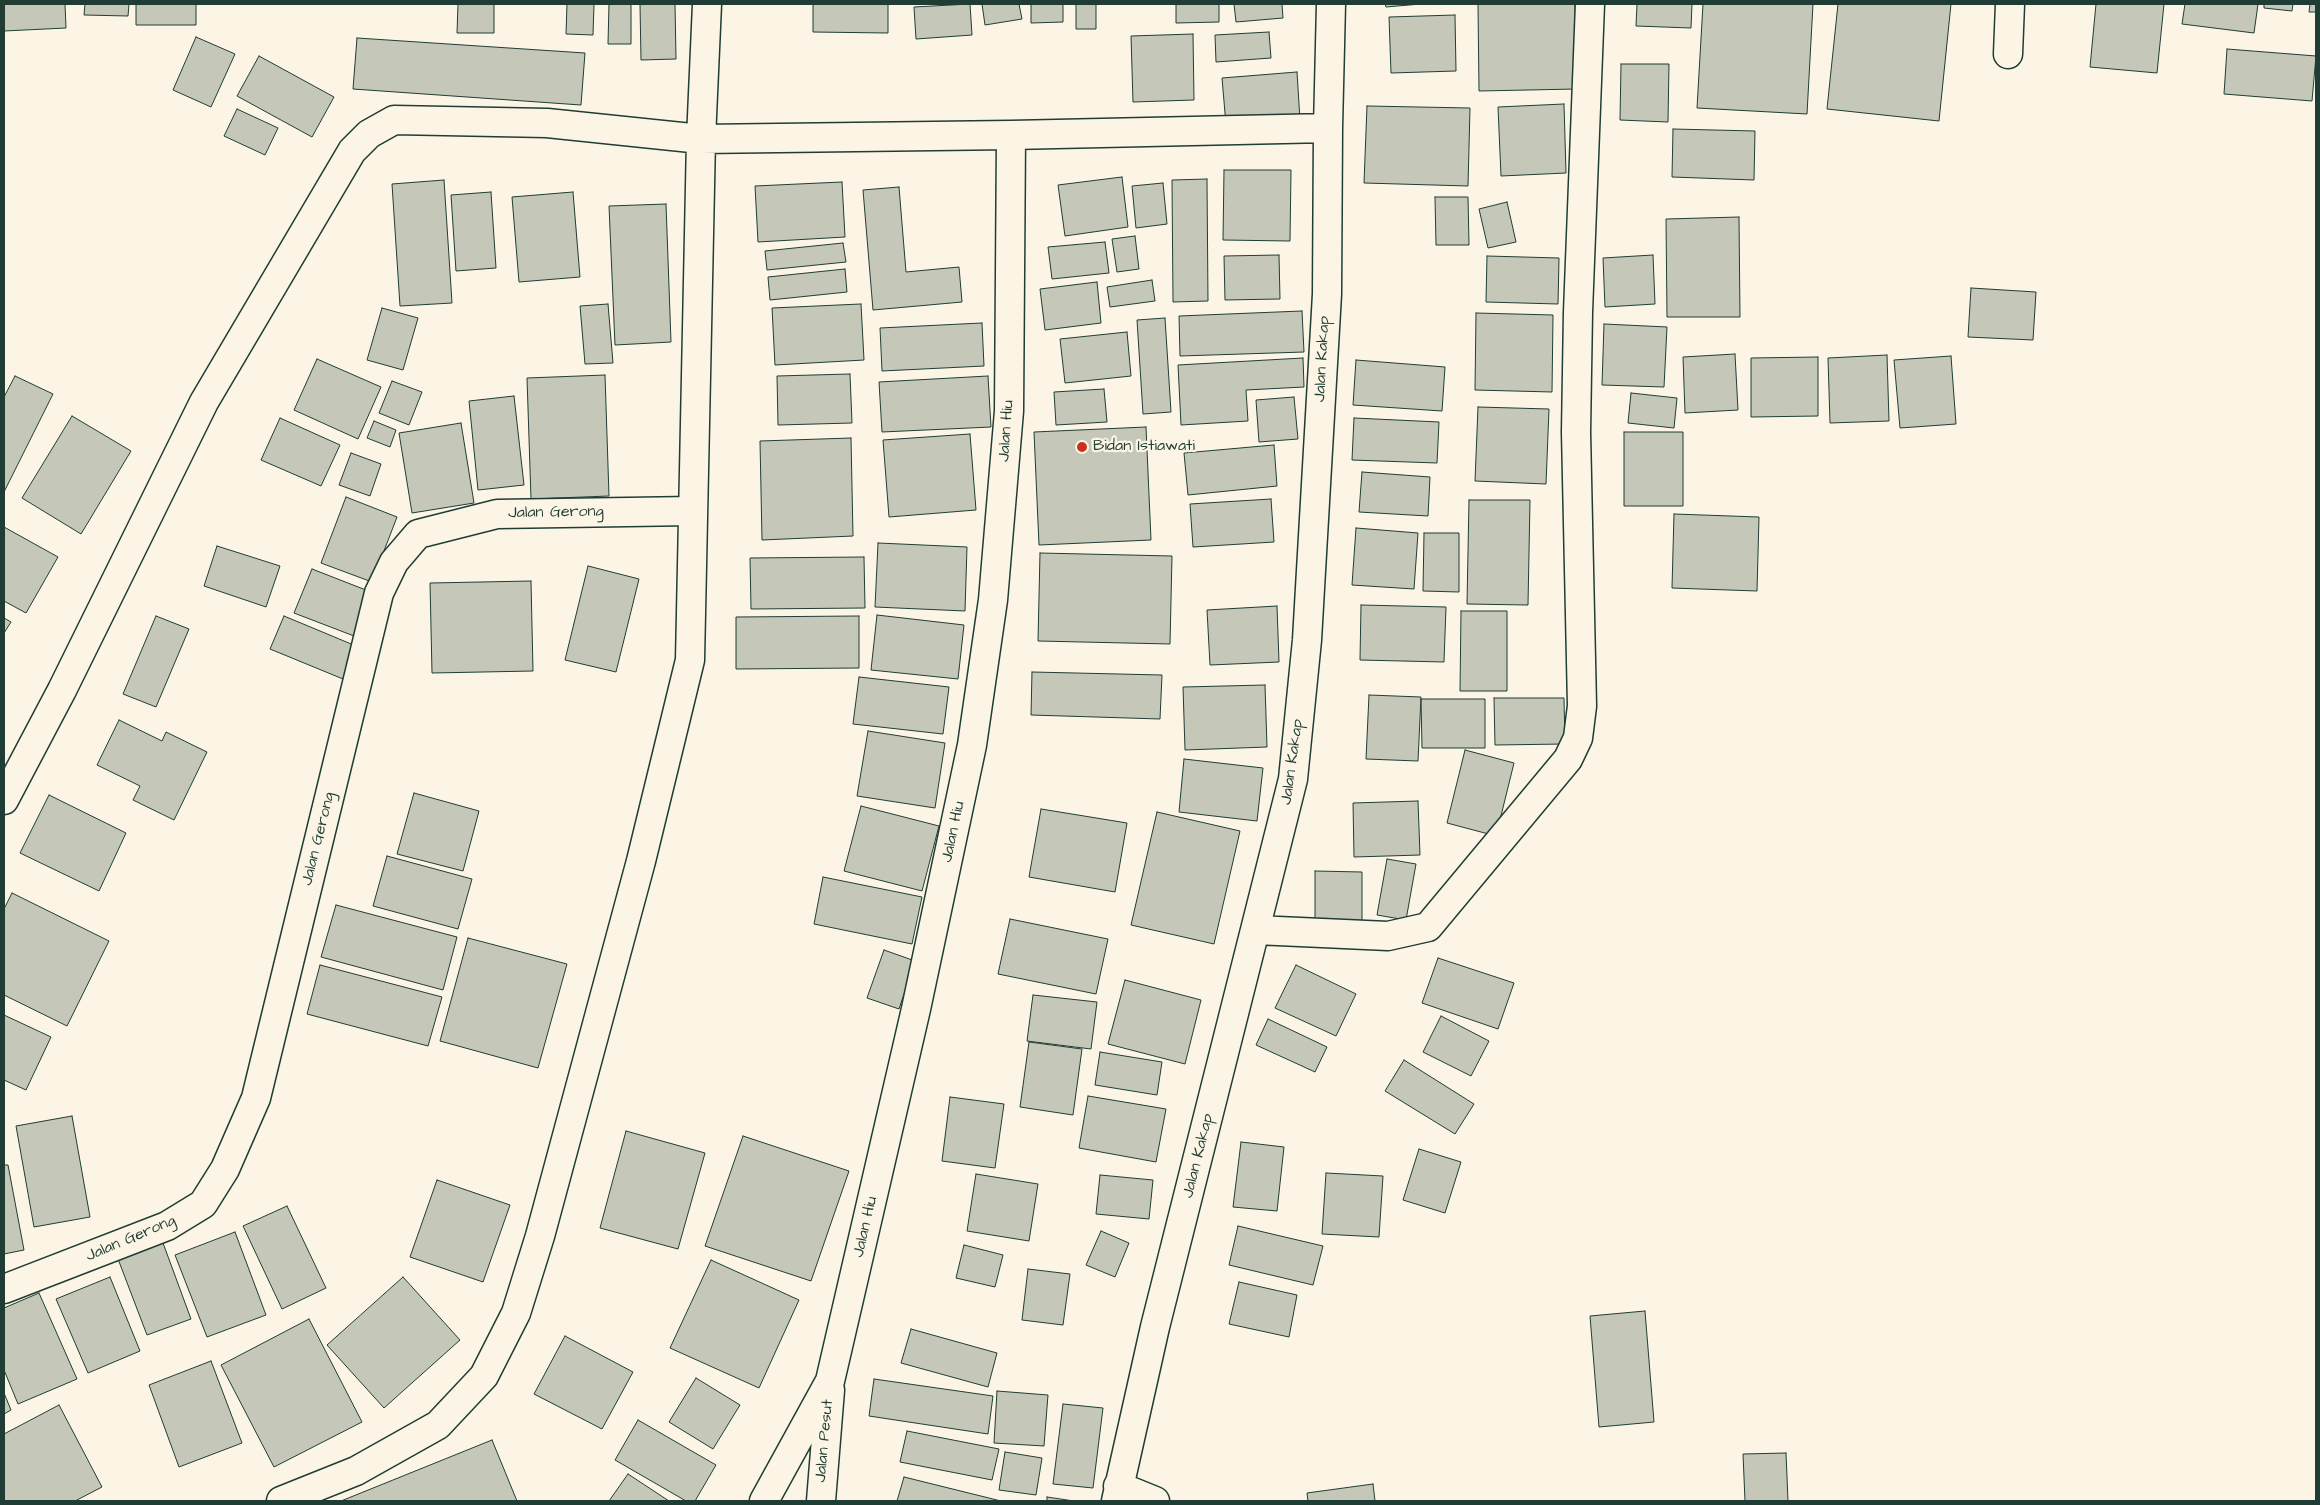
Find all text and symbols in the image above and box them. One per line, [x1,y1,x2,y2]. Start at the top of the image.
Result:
street label: Jalan Kakap [1311,315,1335,403]
street label: Jalan Hiu [995,399,1019,463]
place label: Bidan Istiawati [1093,437,1195,457]
marker: Bidan Istiawati [1075,440,1089,454]
street label: Jalan Gerong [508,503,604,523]
street label: Jalan Kakap [1277,718,1309,806]
street label: Jalan Gerong [298,790,340,888]
street label: Jalan Hiu [938,800,970,864]
street label: Jalan Kakap [1179,1112,1219,1200]
street label: Jalan Hiu [850,1195,882,1259]
street label: Jalan Gerong [83,1212,179,1266]
street label: Jalan Pesut [812,1399,838,1483]

